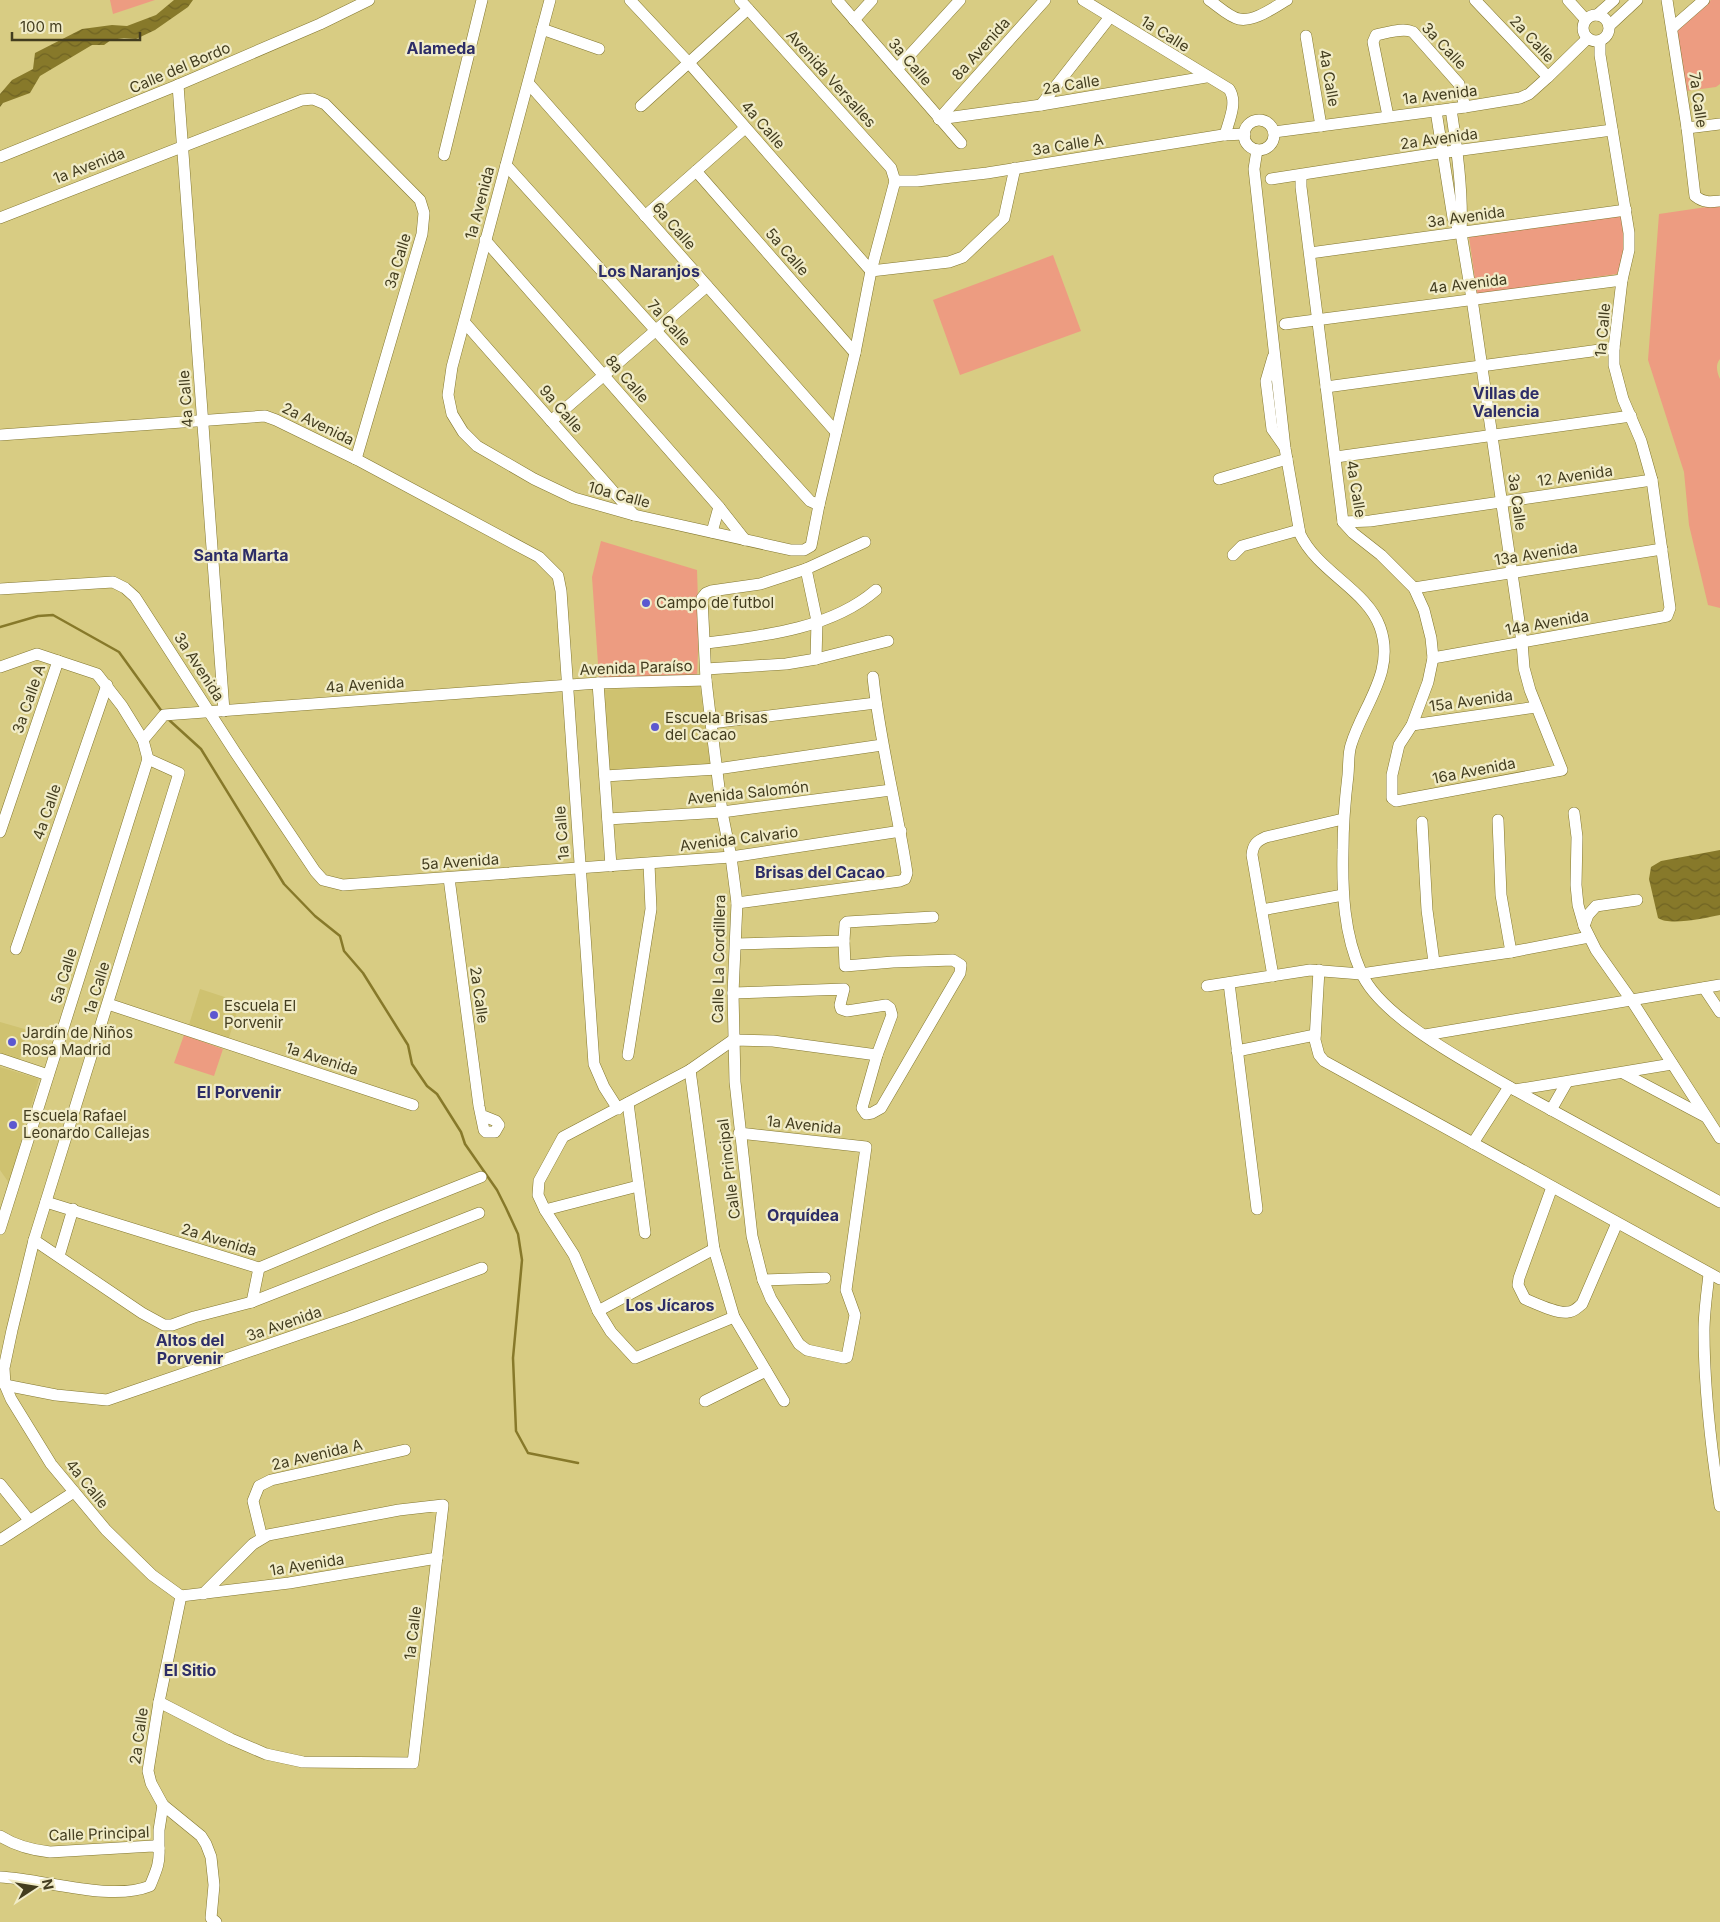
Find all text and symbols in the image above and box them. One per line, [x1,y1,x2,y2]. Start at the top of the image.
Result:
scale bar [12,10,140,42]
street label: 1a Calle [1137,11,1193,56]
street label: 2a Calle [1506,11,1559,66]
street label: 8a Avenida [947,13,1014,84]
text: 100 m [20,17,62,36]
street label: 3a Calle [1418,18,1471,73]
street label: Avenida Versalles [783,26,880,131]
street label: 3a Calle [884,34,936,90]
street label: Calle del Bordo [126,38,233,97]
district label: Alameda [406,38,476,58]
street label: 4a Calle [1315,48,1344,108]
street label: 2a Calle [1041,71,1101,98]
street label: 7a Calle [1685,71,1712,129]
street label: 1a Avenida [1402,81,1478,109]
street label: 4a Calle [737,97,789,153]
street label: 2a Avenida [1399,124,1479,153]
street label: 3a Calle A [1031,130,1105,160]
street label: 1a Avenida [50,143,127,188]
street label: 1a Avenida [461,164,498,242]
street label: 6a Calle [648,198,700,254]
street label: 3a Avenida [1426,202,1506,231]
street label: 5a Calle [761,224,813,279]
street label: 3a Calle [380,231,415,291]
district label: Los Naranjos [598,261,700,281]
street label: 4a Avenida [1428,269,1508,298]
street label: 7a Calle [644,296,695,350]
street label: 1a Calle [1591,302,1614,358]
street label: 8a Calle [601,351,653,407]
street label: 4a Calle [174,370,197,428]
street label: 9a Calle [535,381,587,437]
district label: Villas de Valencia [1472,383,1540,421]
street label: 2a Avenida [279,398,357,449]
street label: 4a Calle [1343,459,1370,519]
street label: 12 Avenida [1536,461,1614,490]
street label: 3a Calle [1504,472,1531,532]
street label: 10a Calle [586,477,652,512]
street label: 13a Avenida [1493,538,1579,569]
district label: Santa Marta [194,545,289,565]
place label: Campo de futbol [656,593,774,612]
marker: Campo de futbol [640,597,652,609]
street label: 14a Avenida [1504,606,1590,639]
street label: 3a Avenida [170,629,229,705]
street label: Avenida Paraíso [579,656,693,679]
street label: 3a Calle A [8,662,49,736]
street label: 4a Avenida [325,672,405,697]
street label: 15a Avenida [1428,685,1514,716]
place label: Escuela Brisas del Cacao [665,708,768,744]
marker: Escuela Brisas del Cacao [649,721,661,733]
street label: 16a Avenida [1431,753,1517,788]
street label: Avenida Salomón [686,777,810,808]
street label: 4a Calle [28,781,65,842]
street label: 1a Calle [550,805,573,861]
street label: Avenida Calvario [679,822,799,855]
street label: 5a Avenida [420,849,500,874]
district label: Brisas del Cacao [755,862,885,882]
street label: Calle La Cordillera [708,894,729,1024]
street label: 5a Calle [46,946,81,1006]
street label: 1a Calle [80,959,114,1017]
street label: 2a Calle [466,965,493,1025]
place label: Escuela El Porvenir [224,996,296,1032]
marker: Escuela El Porvenir [208,1009,220,1021]
place label: Jardín de Niños Rosa Madrid [22,1023,133,1059]
marker: Jardín de Niños Rosa Madrid [6,1036,18,1048]
street label: 1a Avenida [284,1038,361,1079]
district label: El Porvenir [197,1082,282,1102]
place label: Escuela Rafael Leonardo Callejas [23,1106,150,1142]
street label: 1a Avenida [766,1111,842,1138]
street label: Calle Principal [713,1118,744,1220]
marker: Escuela Rafael Leonardo Callejas [7,1119,19,1131]
district label: Orquídea [767,1205,839,1225]
street label: 2a Avenida [179,1219,259,1260]
district label: Los Jícaros [625,1295,715,1315]
street label: 3a Avenida [244,1302,324,1345]
district label: Altos del Porvenir [156,1330,224,1368]
street label: 2a Avenida A [270,1435,364,1474]
street label: 4a Calle [62,1455,113,1512]
street label: 1a Avenida [268,1549,345,1580]
street label: 1a Calle [400,1605,425,1661]
district label: El Sitio [164,1660,217,1680]
street label: 2a Calle [125,1706,152,1766]
street label: Calle Principal [48,1822,150,1845]
north arrow [10,1862,60,1912]
text: N [39,1877,58,1891]

